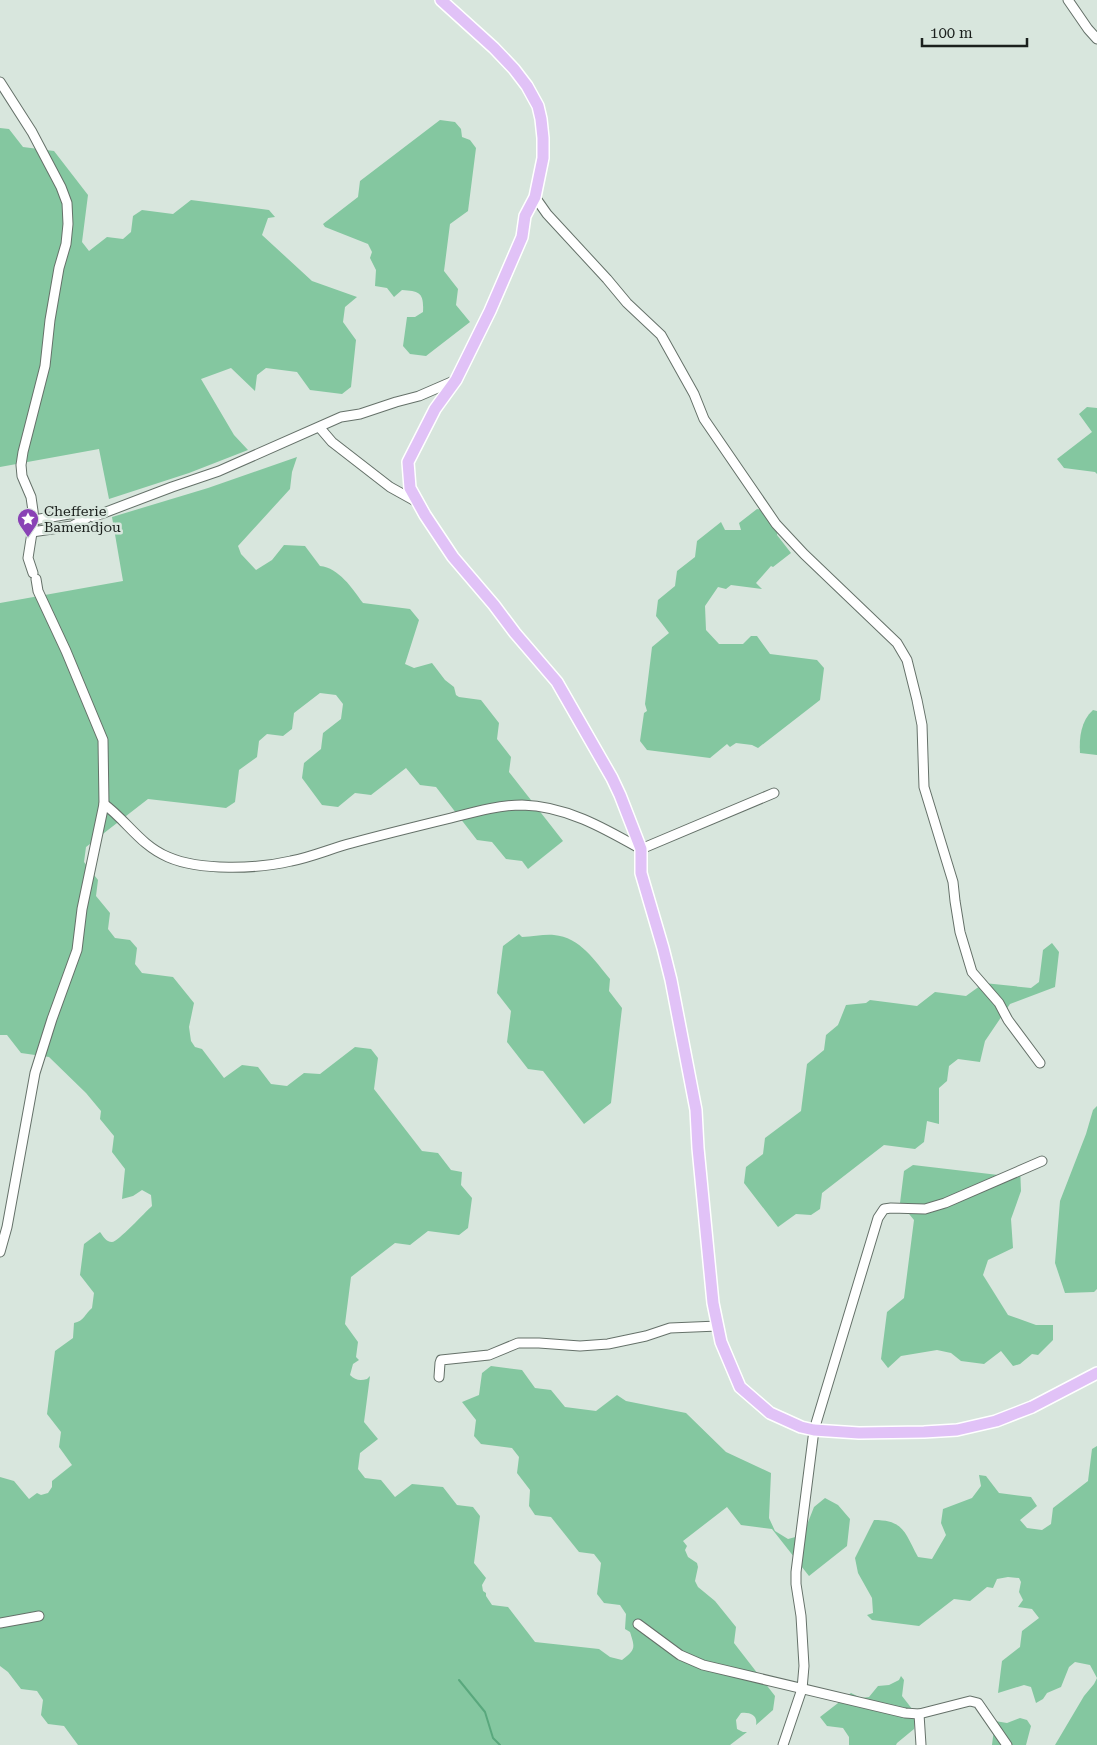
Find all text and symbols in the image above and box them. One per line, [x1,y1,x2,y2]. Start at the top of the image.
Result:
scale bar [922,15,1027,47]
text: 100 m [930,24,973,42]
place label: Chefferie Bamendjou [44,503,121,535]
place icon: Chefferie Bamendjou [16,507,40,538]

